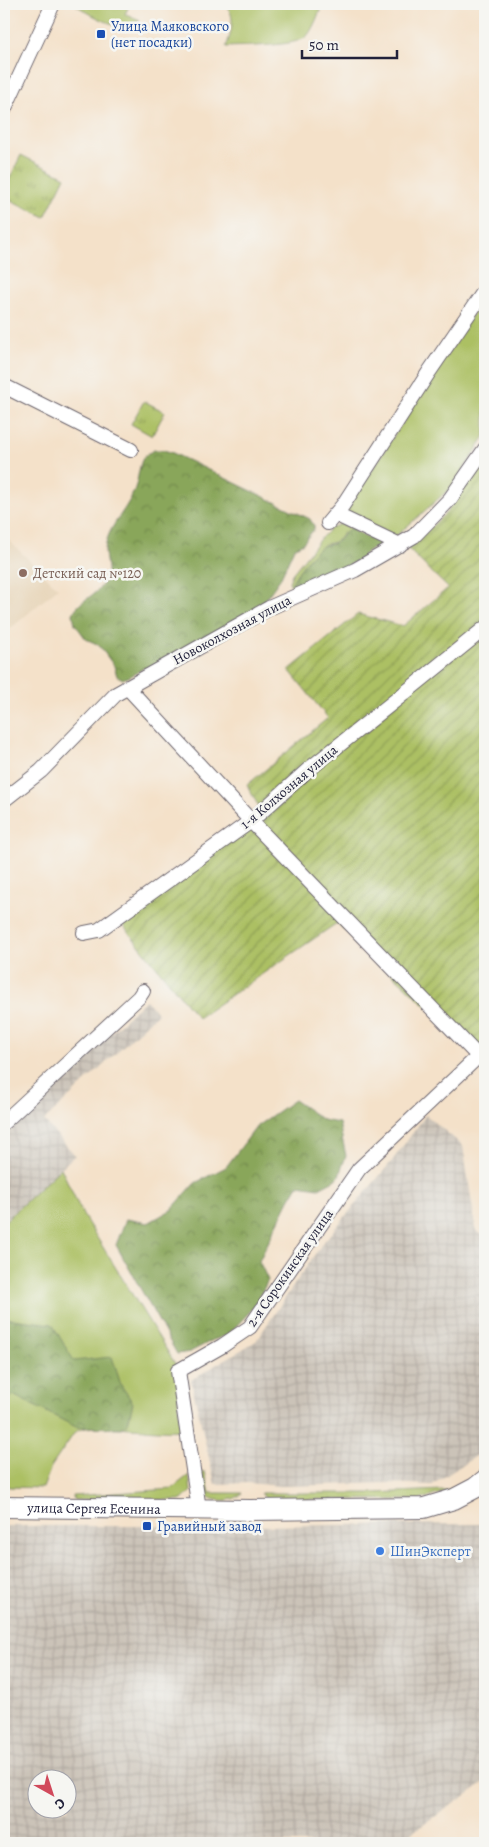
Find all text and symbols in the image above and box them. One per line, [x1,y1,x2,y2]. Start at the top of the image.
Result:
place label: Улица Маяковского (нет посадки) [111,17,229,52]
marker: Улица Маяковского (нет посадки) [95,28,107,40]
scale bar [302,28,396,60]
text: 50 m [309,35,339,55]
place label: Детский сад №120 [33,564,141,583]
marker: Детский сад №120 [17,567,29,579]
street label: Новоколхозная улица [169,590,295,669]
street label: 1-я Колхозная улица [236,740,342,833]
street label: 2-я Сорокинская улица [242,1205,338,1331]
street label: улица Сергея Есенина [26,1498,161,1518]
place label: Гравийный завод [157,1517,262,1536]
marker: Гравийный завод [141,1520,153,1532]
place label: ШинЭксперт [390,1542,471,1561]
marker: ШинЭксперт [374,1545,386,1557]
north arrow [28,1770,78,1820]
text: С [50,1794,69,1814]

